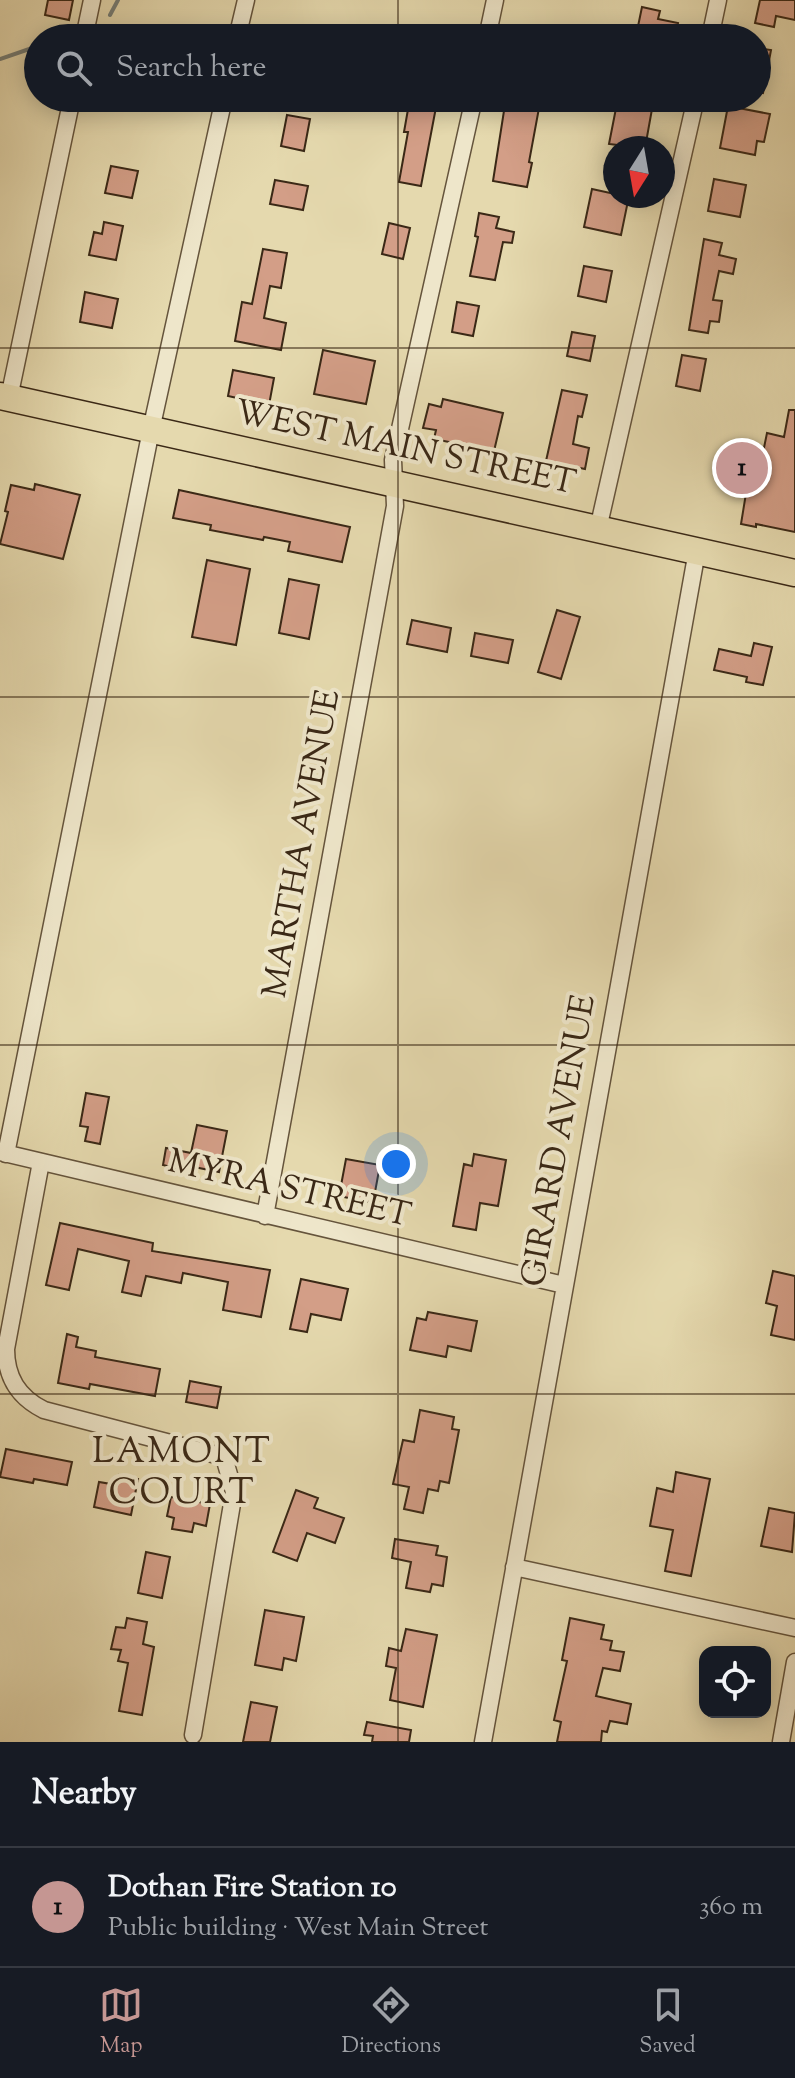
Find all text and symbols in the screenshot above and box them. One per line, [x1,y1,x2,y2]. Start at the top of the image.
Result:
search box [24,24,771,112]
icon: search [52,46,96,90]
text: Search here [116,47,266,90]
north arrow [603,136,675,208]
street label: WEST MAIN STREET [230,389,580,509]
pin: 1 [716,438,768,498]
street label: MARTHA AVENUE [252,686,354,1002]
street label: GIRARD AVENUE [510,991,610,1291]
street label: MYRA STREET [163,1138,416,1242]
your location [376,1144,416,1184]
district label: LAMONT COURT [92,1427,272,1520]
map controls [699,1646,771,1718]
button: locate [699,1646,771,1718]
text: Nearby [32,1770,137,1819]
text: Dothan Fire Station 10 [108,1867,397,1910]
text: 1 [54,1889,62,1926]
text: 360 m [699,1889,763,1926]
text: Public building · West Main Street [108,1910,488,1947]
tab: Map [99,1983,143,2063]
tab: Directions [342,1983,441,2063]
tab: Saved [639,1983,696,2063]

